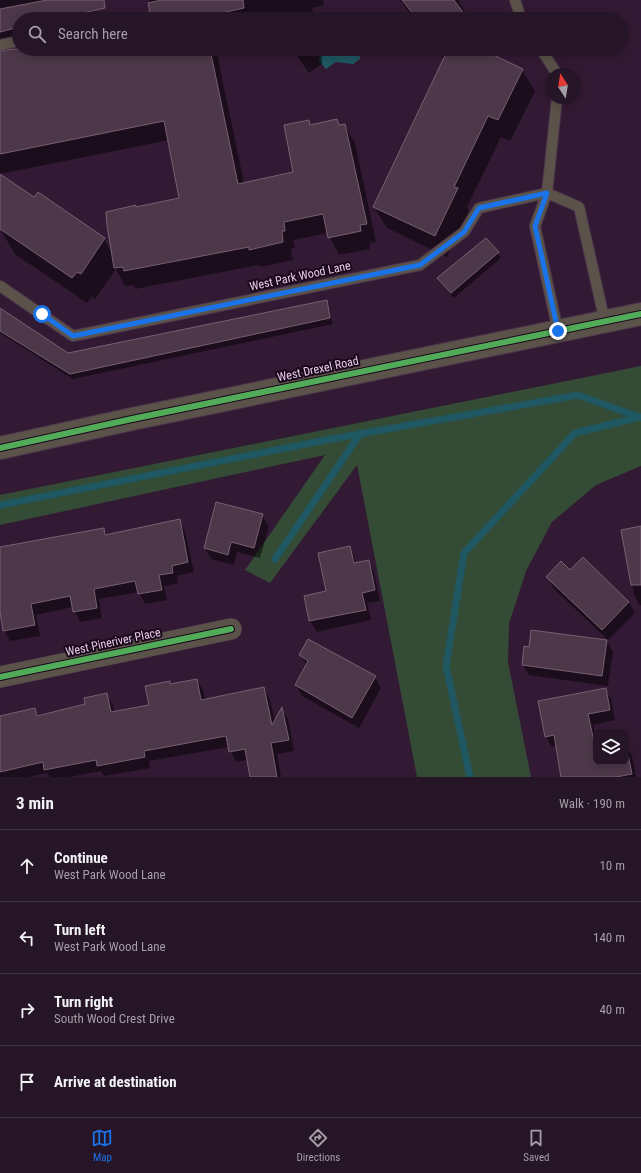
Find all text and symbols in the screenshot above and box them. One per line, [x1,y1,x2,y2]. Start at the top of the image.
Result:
search box [12,12,629,56]
icon: search [26,23,48,45]
text: Search here [58,25,128,43]
north arrow [545,68,581,104]
street label: West Park Wood Lane [248,258,352,294]
route start [33,305,51,323]
route end [549,322,567,340]
street label: West Drexel Road [276,354,360,384]
street label: West Pineriver Place [64,625,162,659]
map controls [593,729,629,765]
button: layers [593,729,629,765]
text: 3 min [16,793,54,813]
text: Walk · 190 m [559,796,625,811]
text: Continue [54,849,108,867]
icon: ahead [16,855,38,877]
text: 10 m [599,858,625,873]
text: West Park Wood Lane [54,867,166,882]
text: Turn left [54,921,105,939]
icon: left [16,927,38,949]
text: 140 m [593,930,625,945]
text: West Park Wood Lane [54,939,166,954]
text: Turn right [54,993,113,1011]
icon: right [16,999,38,1021]
text: 40 m [599,1002,625,1017]
text: South Wood Crest Drive [54,1011,175,1026]
icon: arrive [16,1071,38,1093]
text: Arrive at destination [54,1073,177,1091]
tab: Map [91,1127,113,1164]
tab: Directions [296,1127,340,1164]
tab: Saved [523,1127,550,1164]

